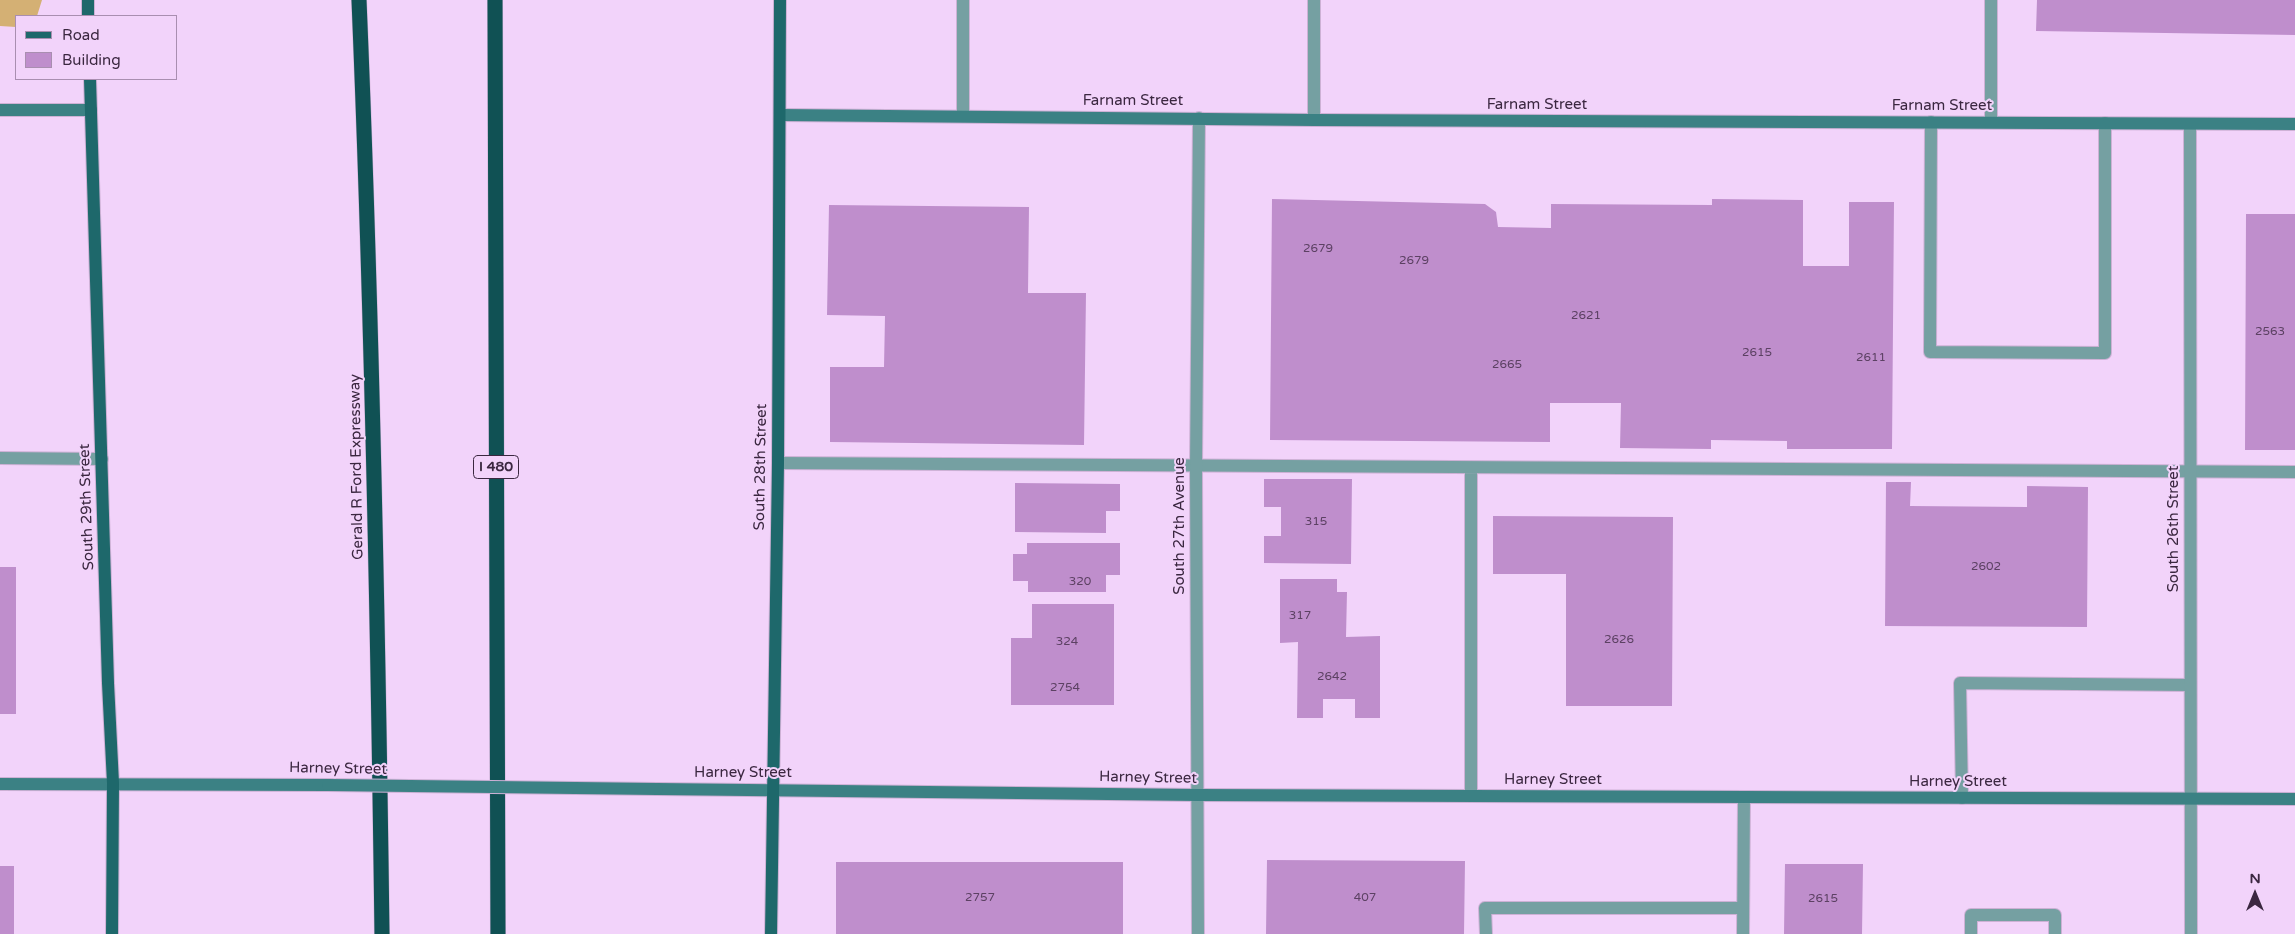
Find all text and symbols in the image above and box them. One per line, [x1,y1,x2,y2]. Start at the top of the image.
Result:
legend [15,15,178,80]
text: Road [62,26,100,44]
text: Building [62,51,121,69]
street label: Farnam Street [1083,92,1183,110]
street label: Farnam Street [1487,96,1587,114]
street label: Farnam Street [1892,97,1992,115]
house number: 2679 [1303,242,1333,256]
house number: 2679 [1399,254,1429,268]
house number: 2621 [1571,309,1601,323]
house number: 2563 [2255,325,2285,339]
house number: 2615 [1742,346,1772,360]
house number: 2611 [1856,351,1886,365]
house number: 2665 [1492,358,1522,372]
street label: Gerald R Ford Expressway [346,374,368,560]
street label: South 28th Street [751,403,771,531]
street label: South 29th Street [76,443,98,571]
road number: I 480 [474,456,518,478]
street label: South 27th Avenue [1171,457,1189,595]
street label: South 26th Street [2165,466,2183,592]
house number: 315 [1305,515,1327,529]
house number: 2602 [1971,560,2001,574]
house number: 320 [1069,575,1091,589]
house number: 317 [1289,609,1311,623]
house number: 2626 [1604,633,1634,647]
house number: 324 [1056,635,1078,649]
house number: 2642 [1317,670,1347,684]
house number: 2754 [1050,681,1080,695]
street label: Harney Street [289,759,387,779]
street label: Harney Street [694,764,792,782]
street label: Harney Street [1099,768,1197,788]
street label: Harney Street [1504,771,1602,789]
street label: Harney Street [1909,773,2007,791]
north arrow [2230,869,2280,919]
text: N [2249,870,2261,887]
house number: 2757 [965,891,995,905]
house number: 407 [1354,891,1376,905]
house number: 2615 [1808,892,1838,906]

